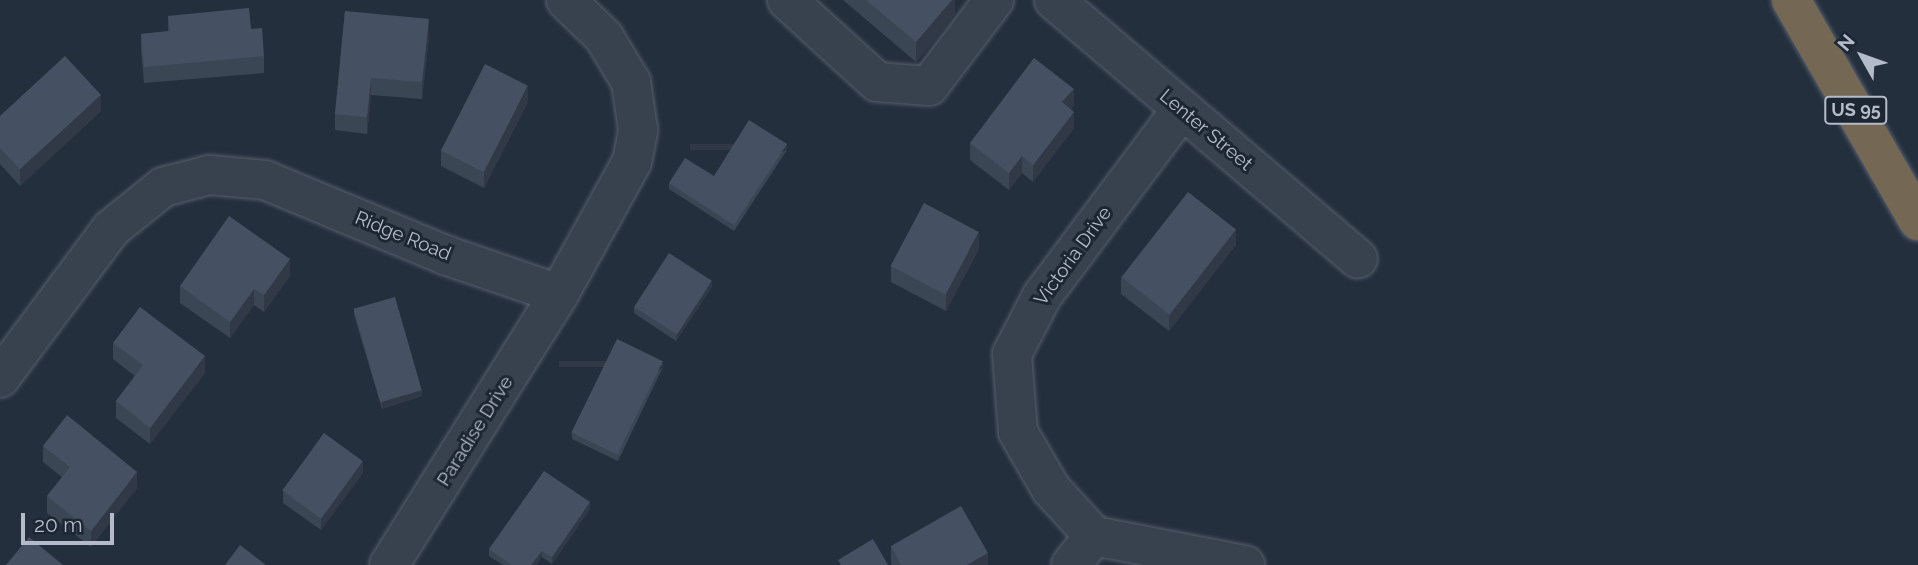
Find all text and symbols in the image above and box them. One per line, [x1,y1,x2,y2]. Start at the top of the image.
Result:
north arrow [1827,21,1897,91]
text: N [1833,30,1859,55]
street label: Lenter Street [1155,84,1257,176]
road number: US 95 [1823,96,1889,124]
street label: Victoria Drive [1030,202,1116,310]
street label: Ridge Road [352,206,454,266]
street label: Paradise Drive [432,372,518,490]
scale bar [24,498,117,542]
text: 20 m [34,512,82,537]

